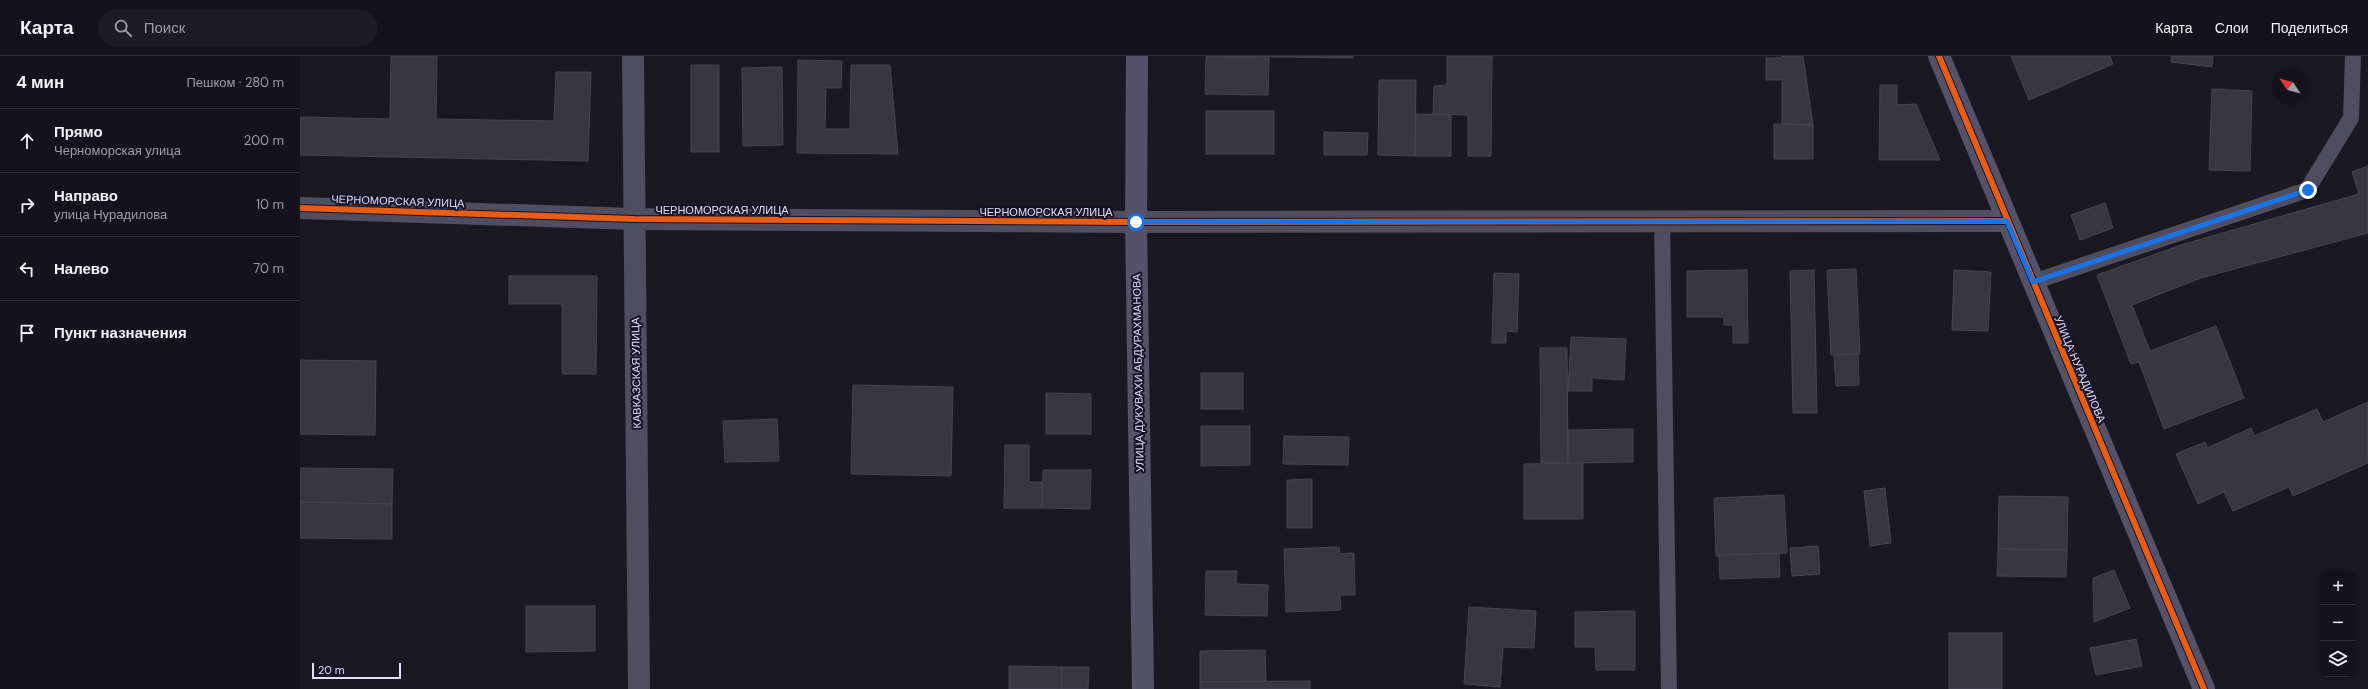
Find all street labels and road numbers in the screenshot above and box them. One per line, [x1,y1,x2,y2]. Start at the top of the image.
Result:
street label: ЧЕРНОМОРСКАЯ УЛИЦА [331,192,465,210]
street label: ЧЕРНОМОРСКАЯ УЛИЦА [655,203,789,217]
street label: ЧЕРНОМОРСКАЯ УЛИЦА [979,205,1113,219]
street label: УЛИЦА ДУКУВАХИ АБДУРАХМАНОВА [1129,273,1147,472]
street label: УЛИЦА НУРАДИЛОВА [2051,313,2109,425]
street label: КАВКАЗСКАЯ УЛИЦА [628,317,644,429]

